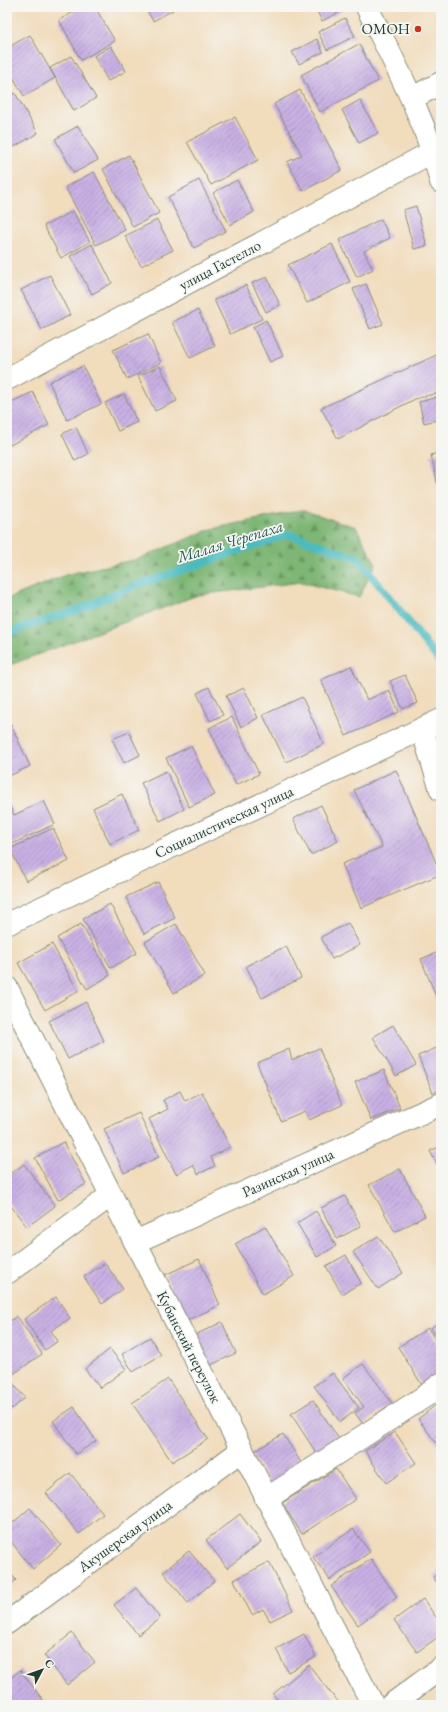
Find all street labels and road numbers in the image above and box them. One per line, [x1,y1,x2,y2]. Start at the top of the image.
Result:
street label: улица Гастелло [176,235,264,294]
street label: Социалистическая улица [151,781,296,862]
street label: Разинская улица [239,1144,337,1201]
street label: Кубанский переулок [153,1287,226,1406]
street label: Акушерская улица [73,1495,175,1577]

